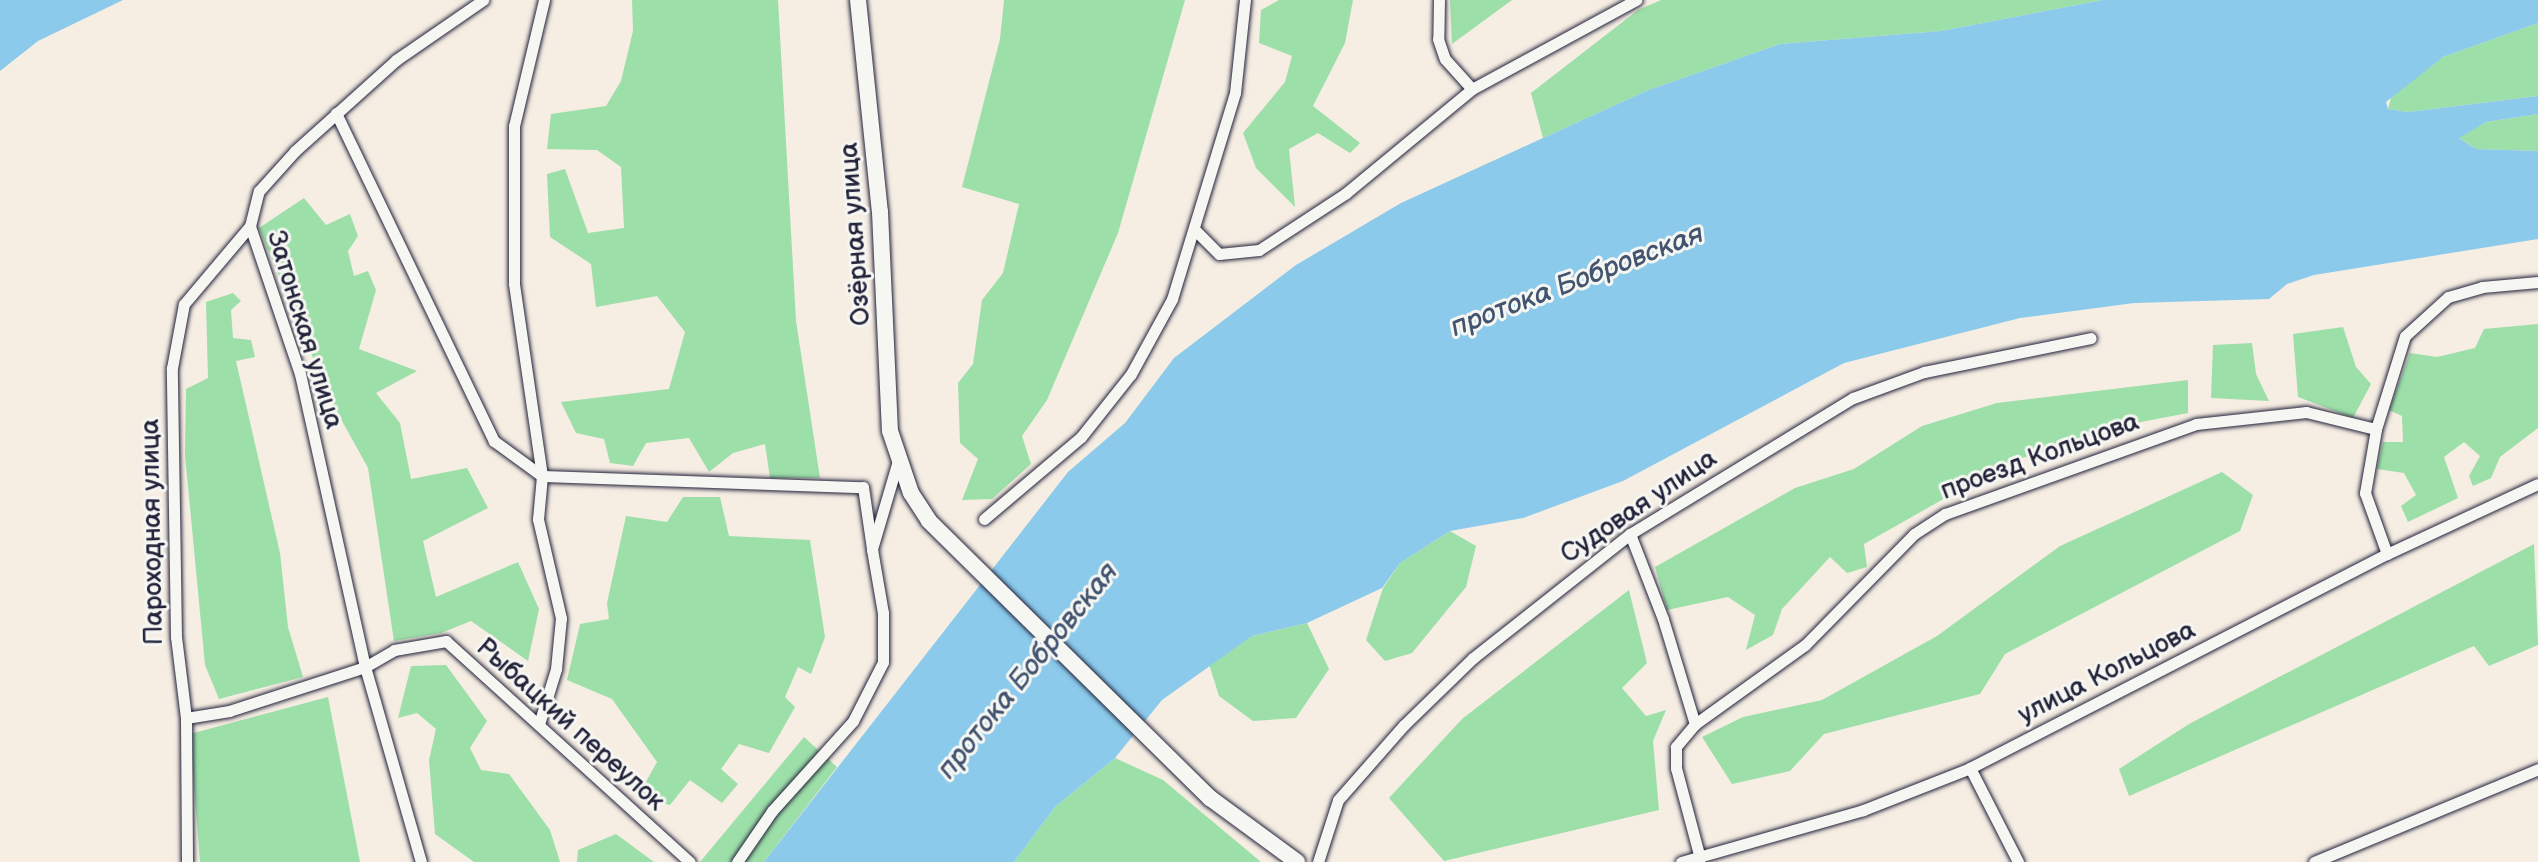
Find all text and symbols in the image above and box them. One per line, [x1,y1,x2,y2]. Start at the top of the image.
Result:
street label: Озёрная улица [834,141,878,327]
water label: протока Бобровская [1446,217,1708,345]
street label: Затонская улица [259,227,349,433]
street label: проезд Кольцова [1937,407,2143,507]
street label: Пароходная улица [135,419,171,645]
street label: Судовая улица [1555,443,1723,571]
water label: протока Бобровская [930,556,1126,786]
street label: улица Кольцова [2013,615,2201,731]
street label: Рыбацкий переулок [469,632,671,818]

